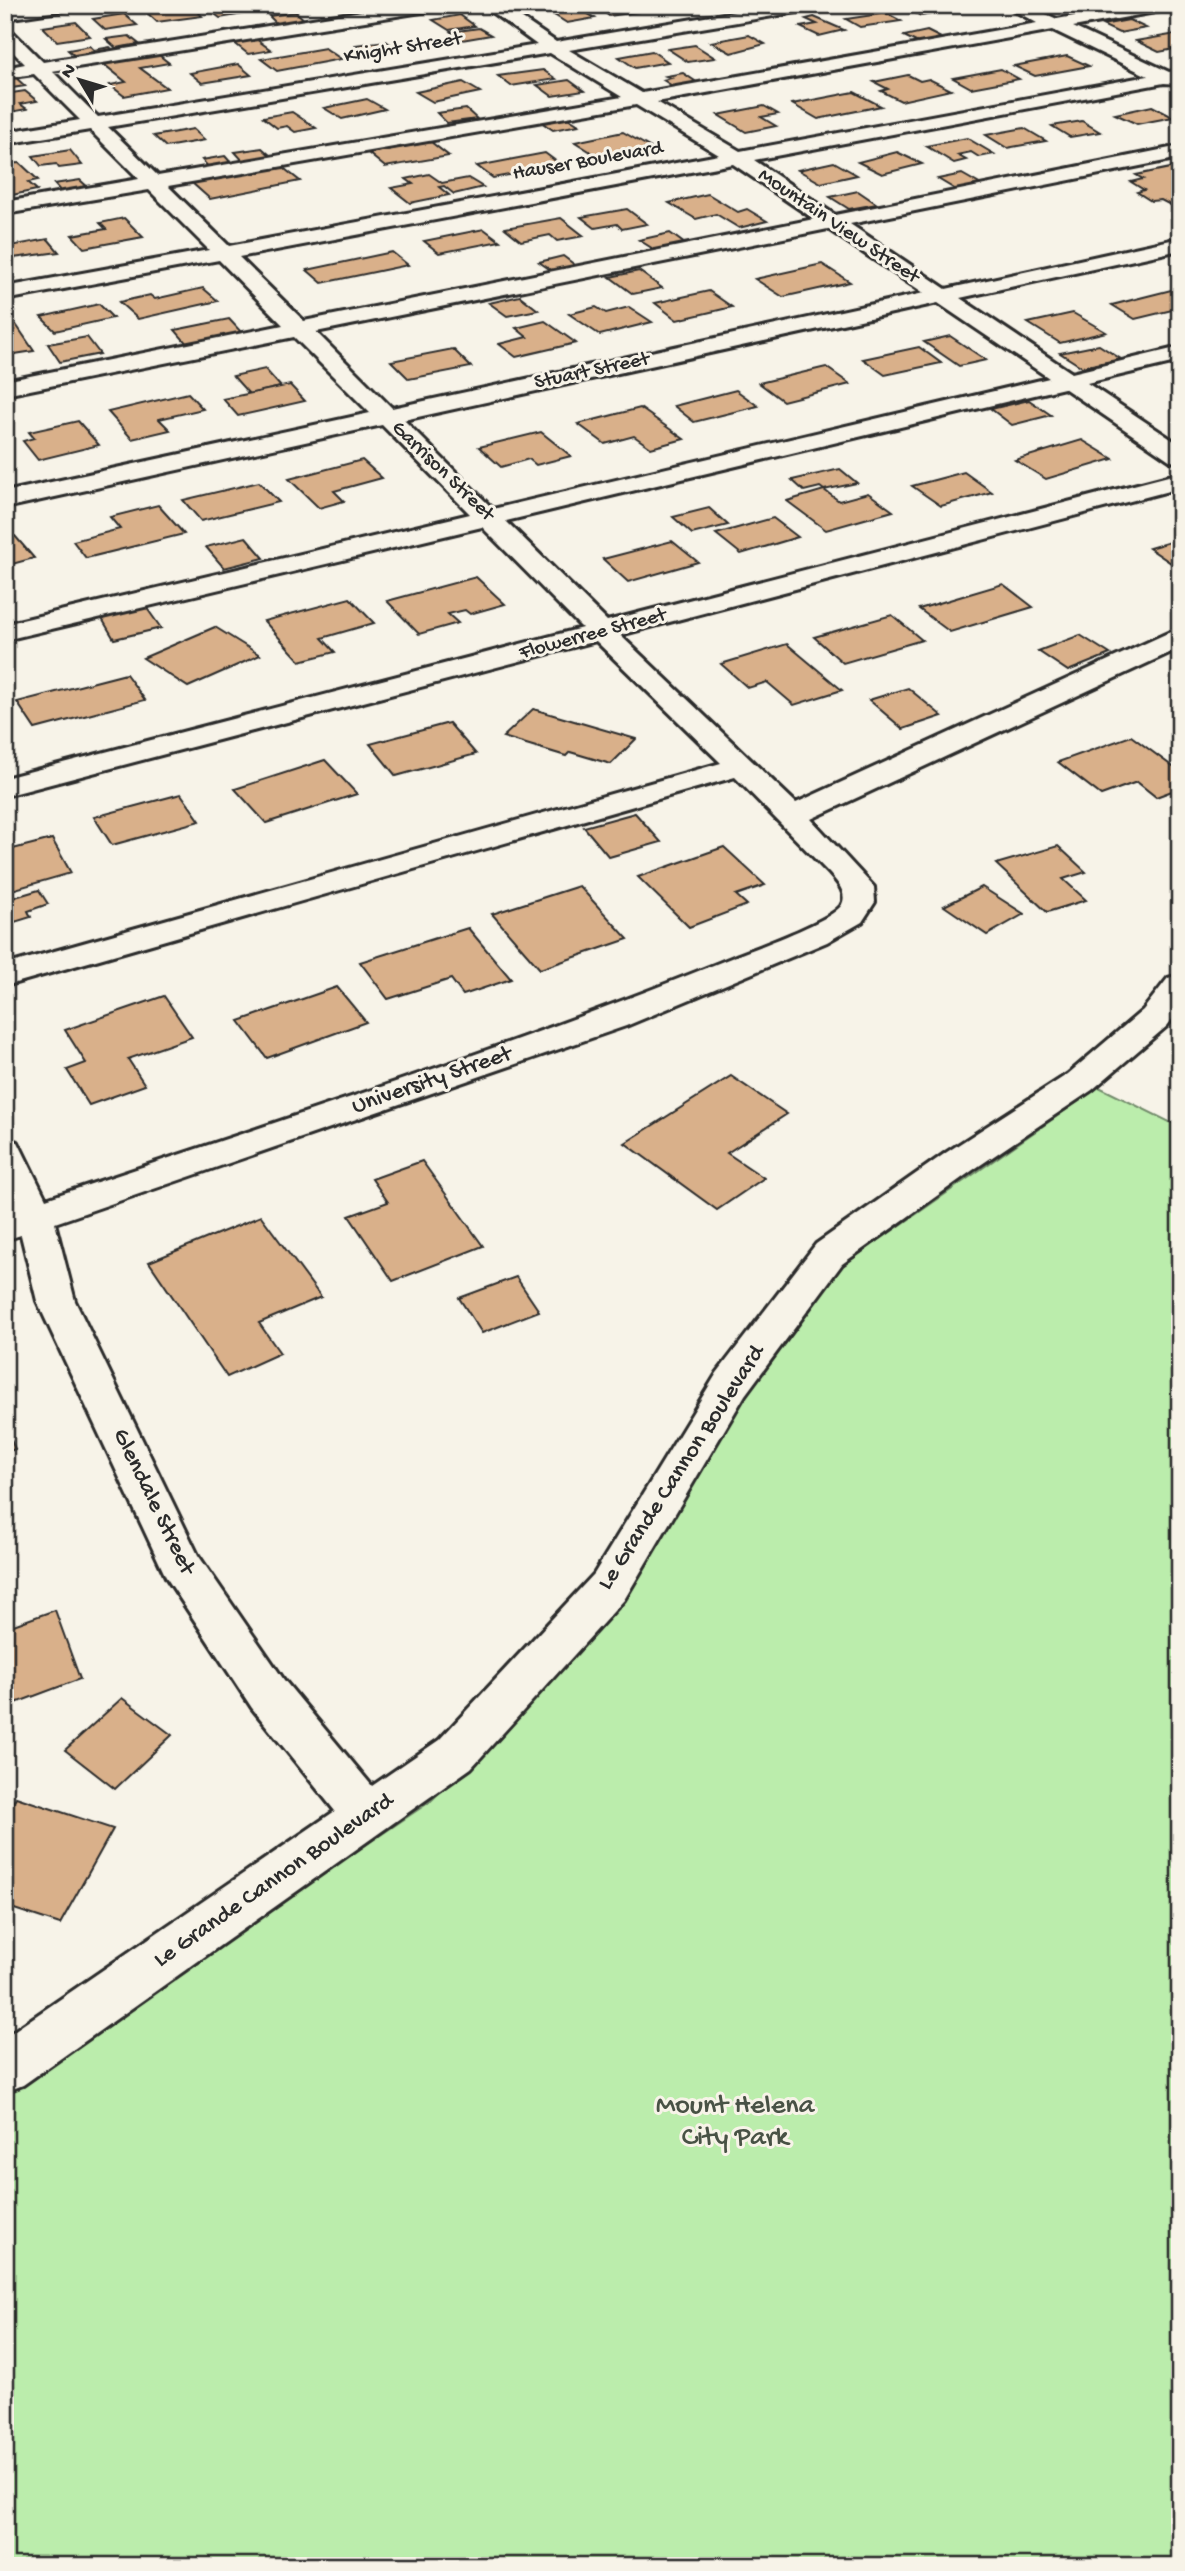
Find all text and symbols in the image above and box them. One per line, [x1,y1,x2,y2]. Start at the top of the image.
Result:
street label: Knight Street [342,27,466,71]
north arrow [46,46,116,116]
text: N [56,60,82,84]
street label: Hauser Boulevard [511,136,667,188]
street label: Mountain View Street [753,164,925,292]
street label: Stuart Street [532,347,654,396]
street label: Garrison Street [385,416,501,529]
street label: Flowerree Street [516,603,671,667]
street label: University Street [348,1039,518,1122]
street label: Le Grande Cannon Boulevard [592,1338,773,1596]
street label: Glendale Street [105,1424,202,1582]
street label: Le Grande Cannon Boulevard [148,1786,401,1975]
park label: Mount Helena City Park [656,2090,816,2155]

